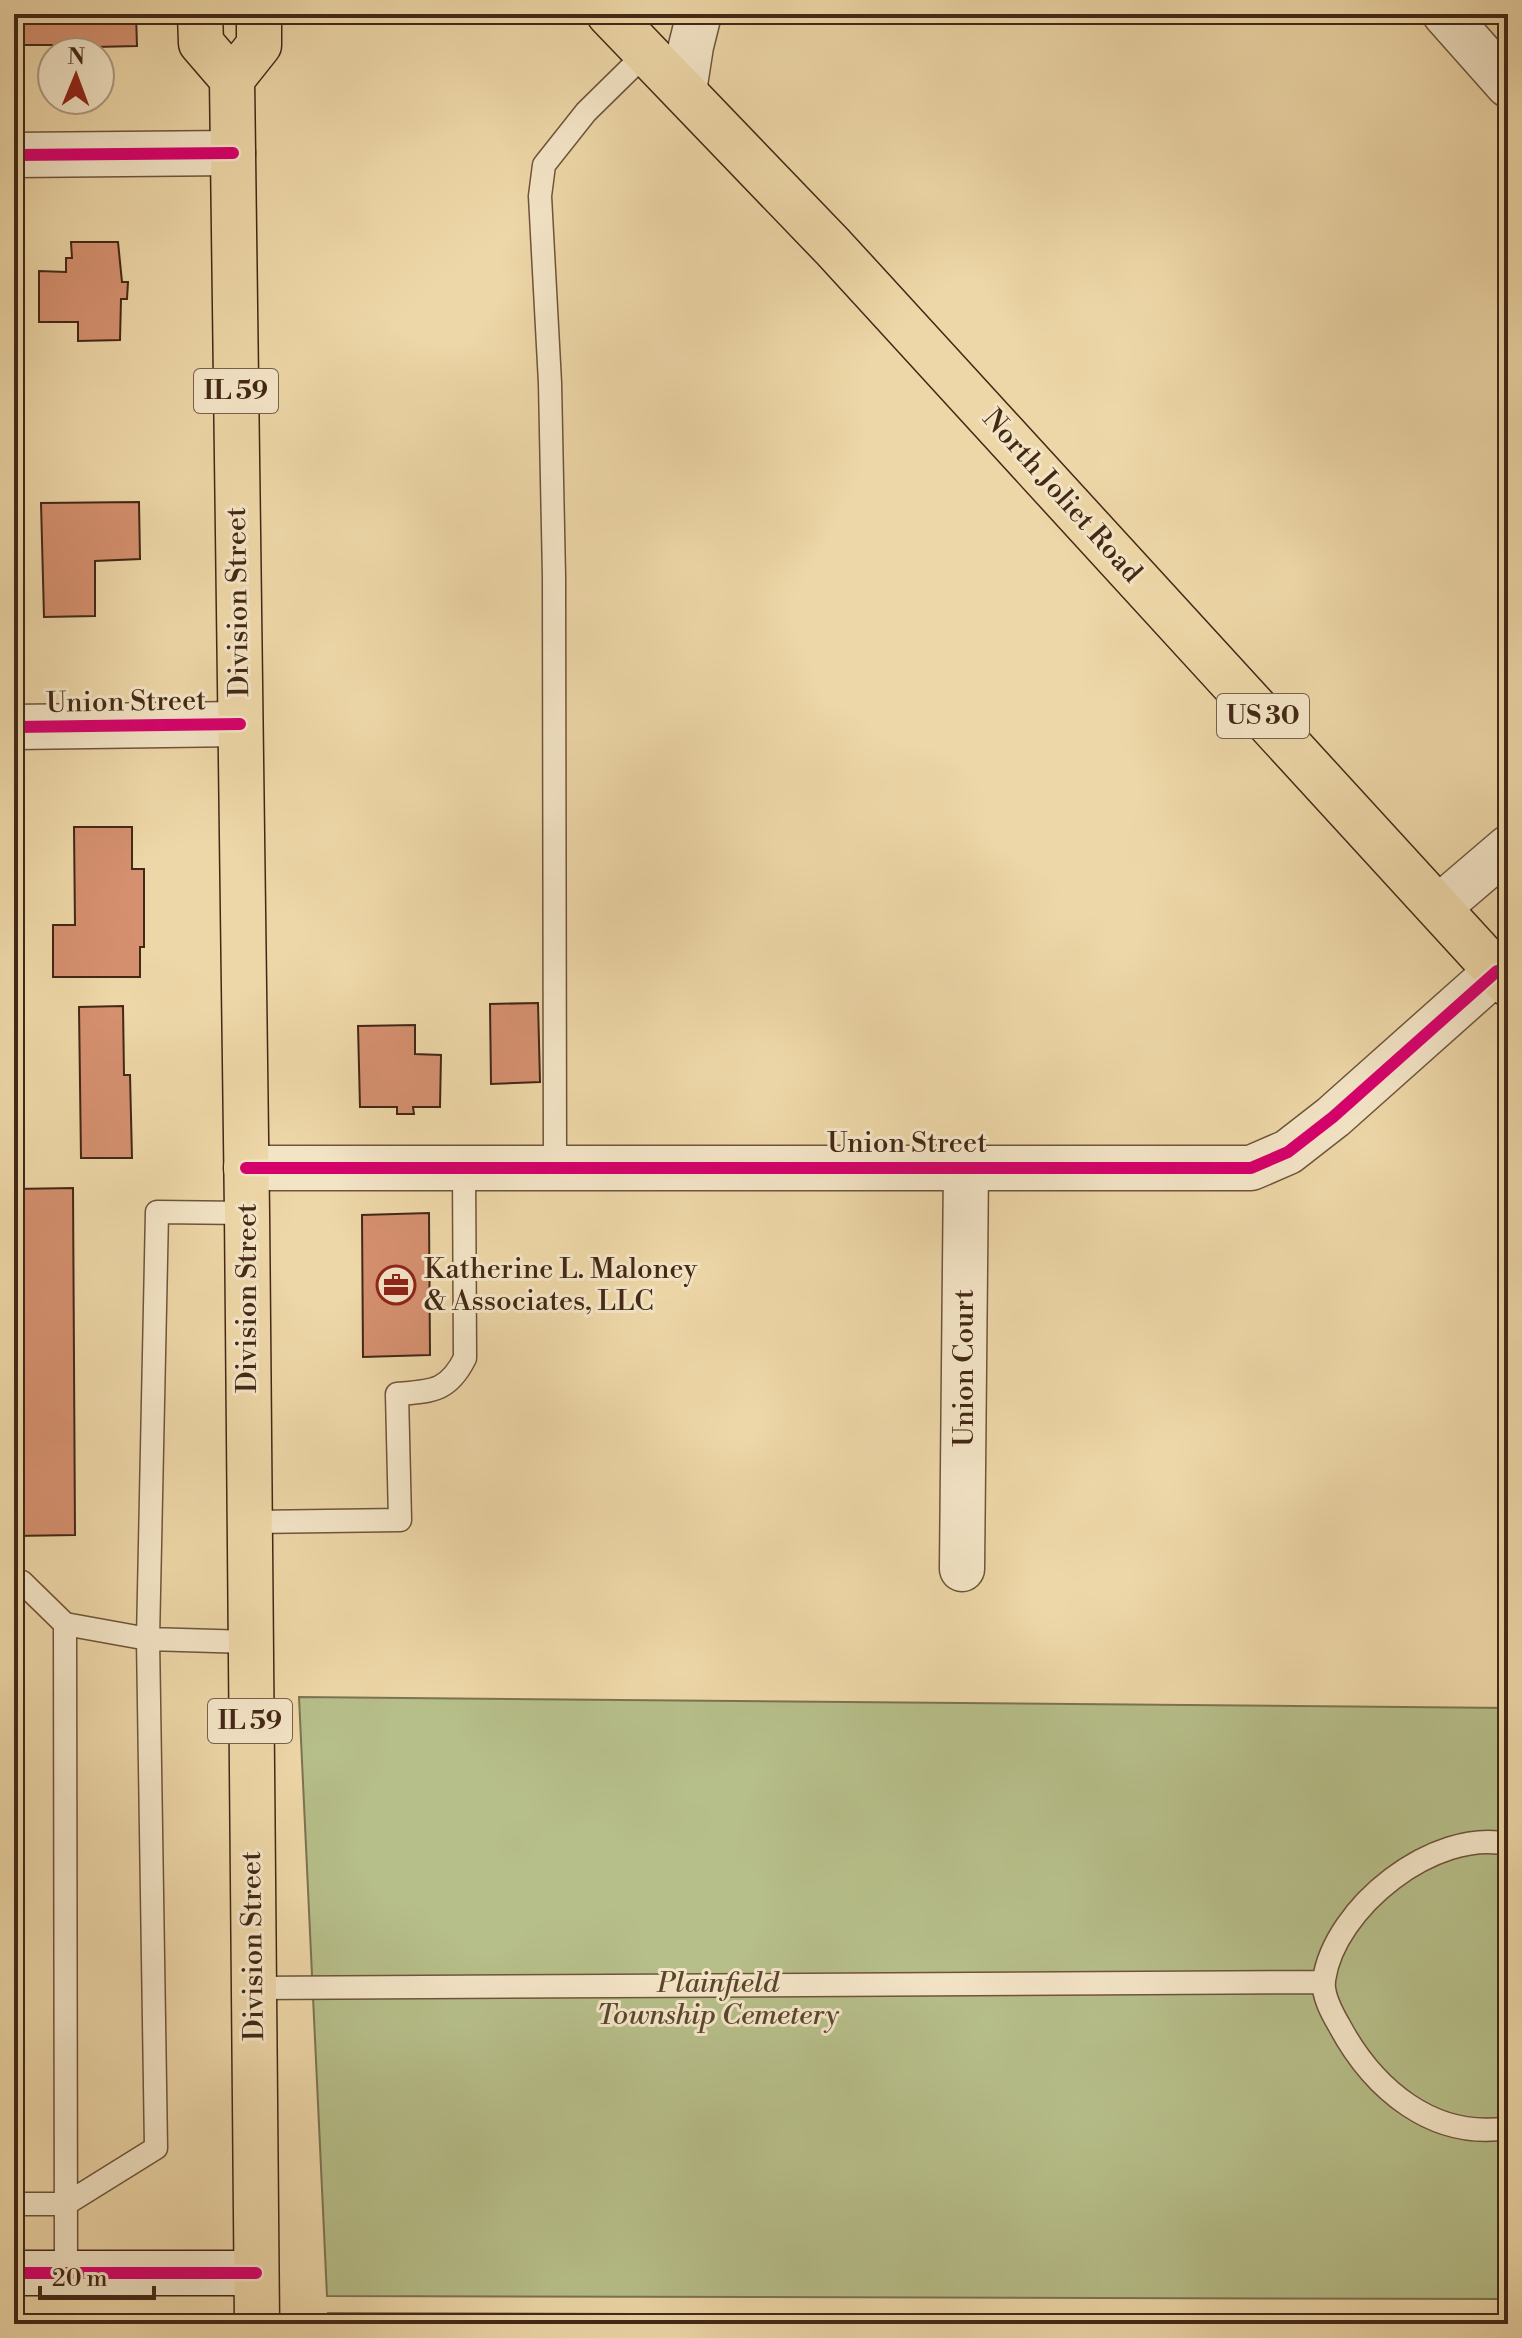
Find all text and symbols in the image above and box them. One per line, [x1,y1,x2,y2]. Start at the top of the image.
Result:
north arrow [36,36,116,116]
text: N [67,44,86,71]
road number: IL 59 [194,369,278,413]
street label: North Joliet Road [975,402,1149,590]
street label: Division Street [219,507,257,697]
street label: Union Street [46,683,206,721]
road number: US 30 [1217,694,1309,738]
street label: Union Street [827,1126,987,1161]
street label: Division Street [230,1203,265,1393]
place label: Katherine L. Maloney & Associates, LLC [424,1252,698,1319]
office icon: Katherine L. Maloney & Associates, LLC [375,1264,417,1306]
street label: Union Court [947,1289,982,1447]
road number: IL 59 [208,1699,292,1743]
street label: Division Street [234,1851,272,2041]
park label: Plainfield Township Cemetery [597,1966,840,2033]
scale bar [40,2250,154,2300]
text: 20 m [52,2264,108,2294]

